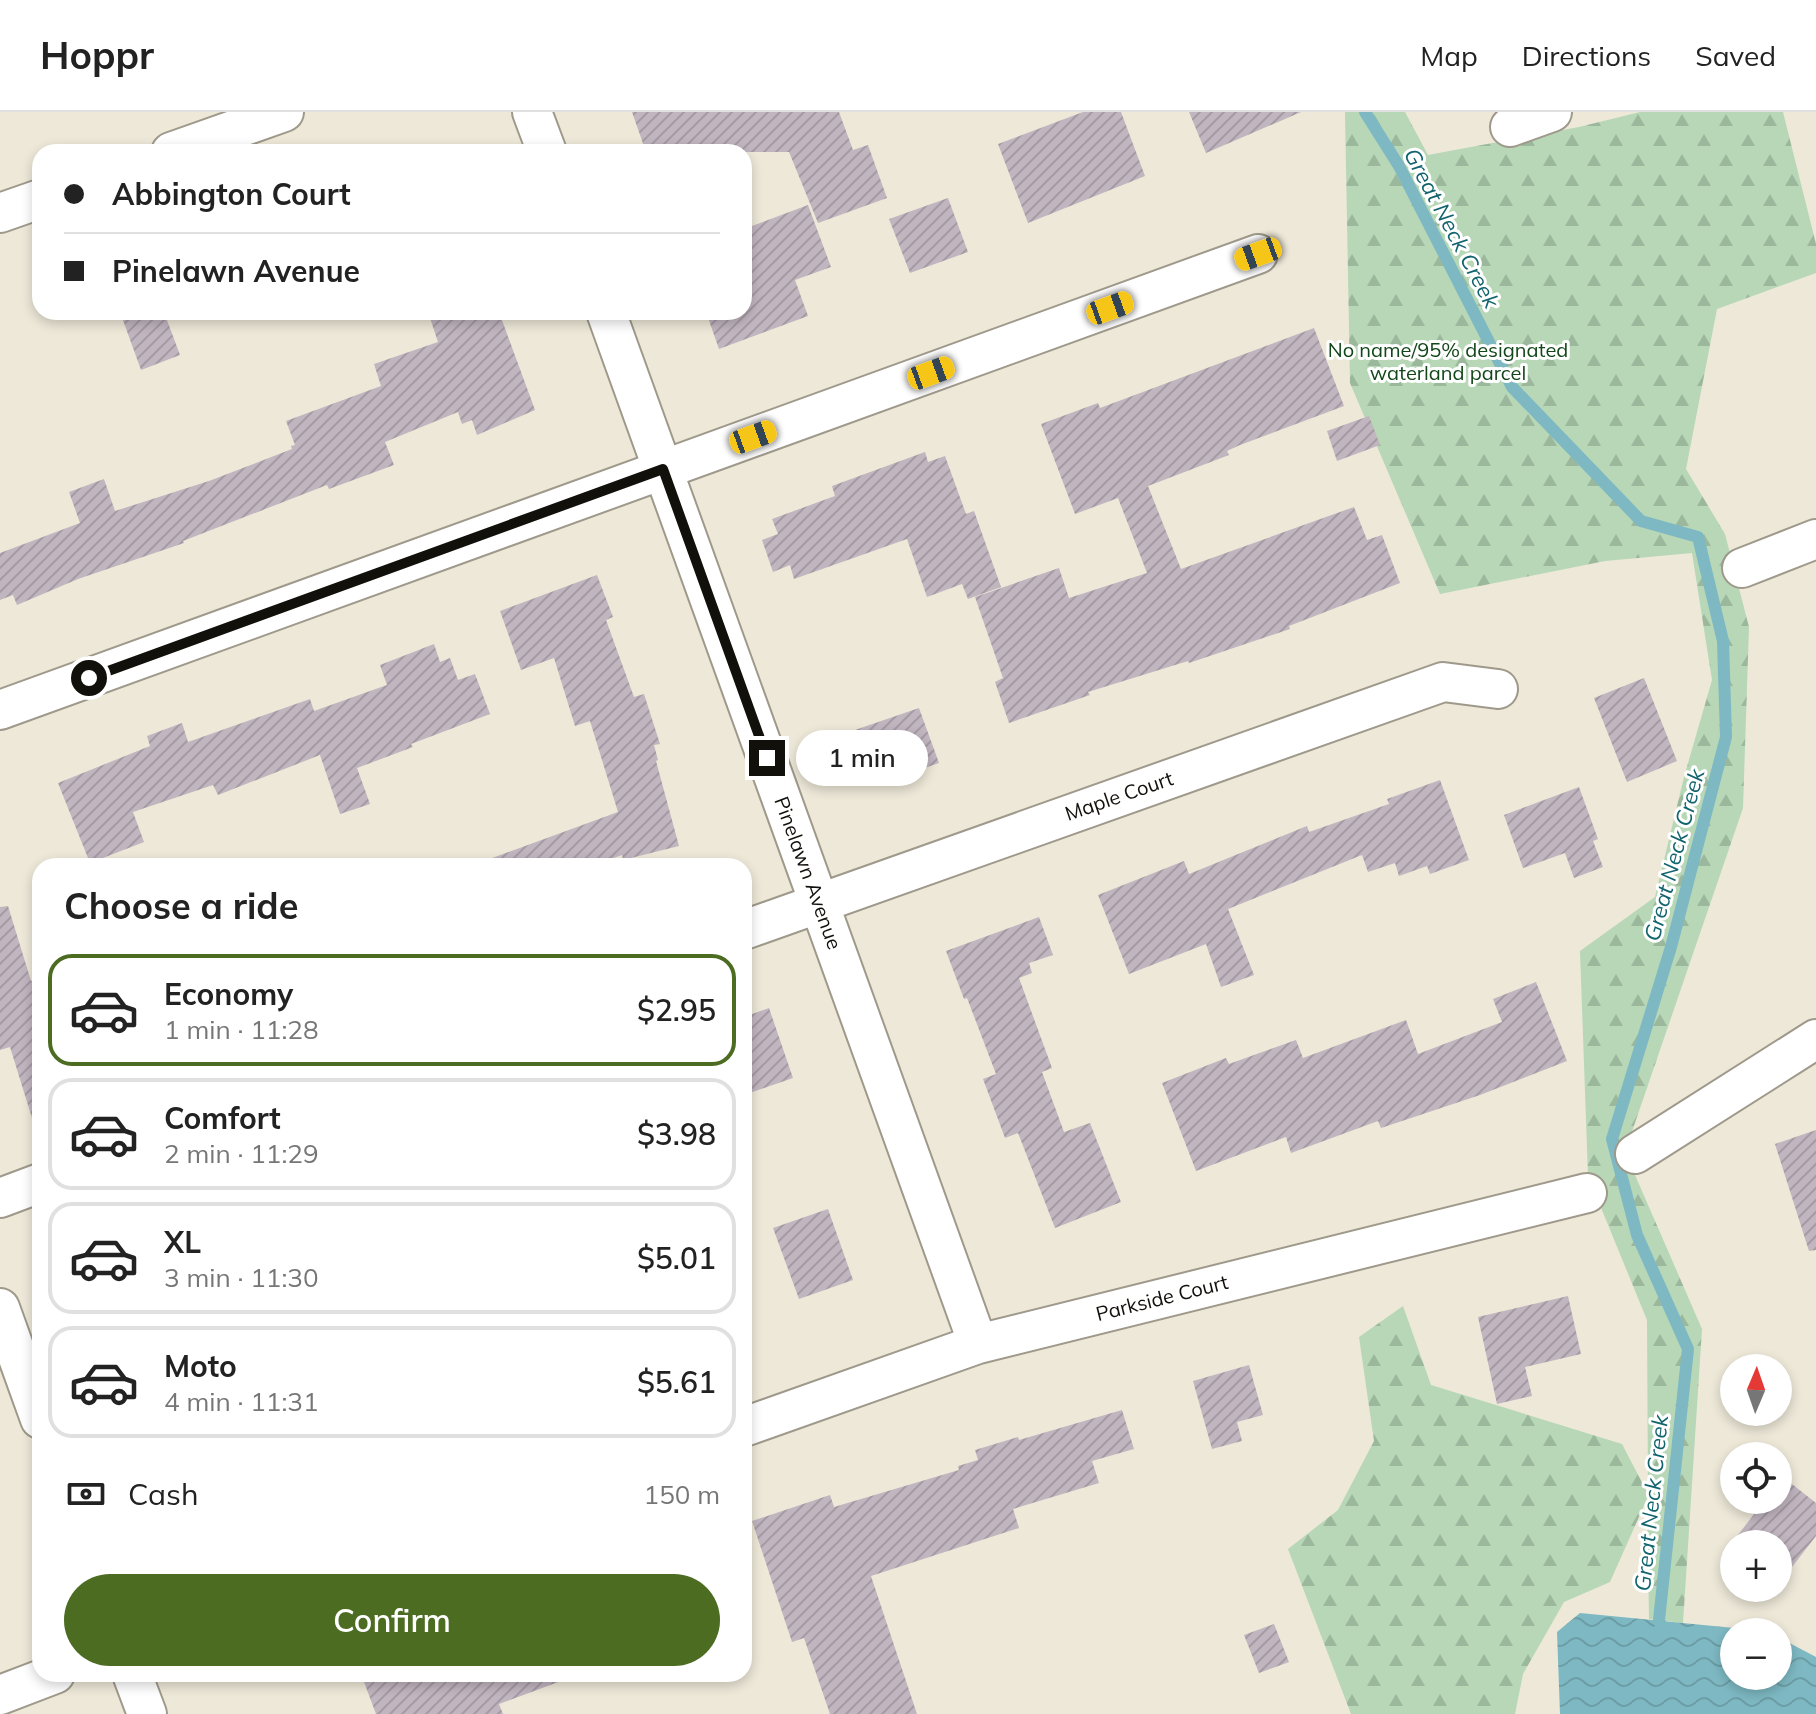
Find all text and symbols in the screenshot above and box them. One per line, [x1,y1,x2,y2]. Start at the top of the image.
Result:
text: Hoppr [40,31,154,79]
text: Map [1420,38,1478,73]
text: Directions [1522,38,1651,73]
text: Saved [1695,38,1776,73]
water label: Great Neck Creek [1398,143,1506,313]
text: Abbington Court [112,175,351,213]
car [1231,235,1285,273]
text: Pinelawn Avenue [112,252,360,290]
car [1083,289,1137,327]
park label: No name/95% designated waterland parcel [1328,337,1568,385]
car [904,354,958,392]
car [726,418,780,456]
route start [71,660,107,696]
callout: 1 min [795,730,927,786]
route end [749,740,785,776]
text: 1 min [828,741,896,774]
street label: Maple Court [1061,765,1176,826]
water label: Great Neck Creek [1638,765,1711,944]
street label: Pinelawn Avenue [769,793,848,953]
text: Choose a ride [64,883,298,928]
icon: car [68,974,140,1046]
text: Economy [164,975,293,1013]
text: $2.95 [637,991,716,1029]
text: 1 min · 11:28 [164,1013,319,1046]
icon: car [68,1098,140,1170]
text: Comfort [164,1099,281,1137]
text: $3.98 [637,1115,716,1153]
text: 2 min · 11:29 [164,1137,319,1170]
icon: car [68,1222,140,1294]
text: XL [164,1223,201,1261]
text: $5.01 [637,1239,716,1277]
text: 3 min · 11:30 [164,1261,319,1294]
street label: Parkside Court [1093,1269,1231,1326]
icon: car [68,1346,140,1418]
text: Moto [164,1347,237,1385]
north arrow [1720,1354,1792,1426]
map controls [1720,1354,1792,1690]
text: $5.61 [637,1363,716,1401]
text: 4 min · 11:31 [164,1385,319,1418]
water label: Great Neck Creek [1628,1413,1674,1593]
button: locate [1720,1442,1792,1514]
icon: cash [64,1472,108,1516]
text: Cash [128,1475,199,1513]
text: 150 m [644,1478,720,1511]
button: + [1720,1530,1792,1602]
button: Confirm [64,1574,720,1666]
button: − [1720,1618,1792,1690]

